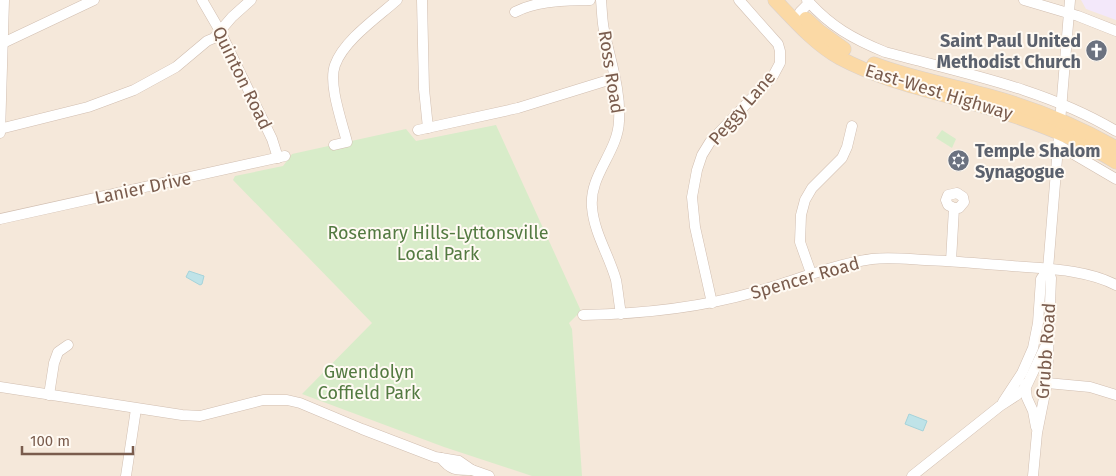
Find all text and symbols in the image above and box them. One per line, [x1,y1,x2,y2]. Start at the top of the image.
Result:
street label: Quinton Road [208,23,276,133]
street label: Ross Road [594,29,628,115]
place label: Saint Paul United Methodist Church [937,30,1081,73]
church icon: Saint Paul United Methodist Church [1085,39,1109,63]
street label: East-West Highway [863,59,1015,125]
street label: Peggy Lane [704,66,780,150]
place label: Temple Shalom Synagogue [975,140,1100,183]
synagogue icon: Temple Shalom Synagogue [947,149,971,173]
street label: Lanier Drive [93,167,193,209]
park label: Rosemary Hills-Lyttonsville Local Park [327,222,549,265]
street label: Spencer Road [748,252,862,304]
street label: Grubb Road [1032,302,1060,400]
park label: Gwendolyn Coffield Park [318,361,421,404]
scale bar [22,424,134,456]
text: 100 m [30,432,70,450]

